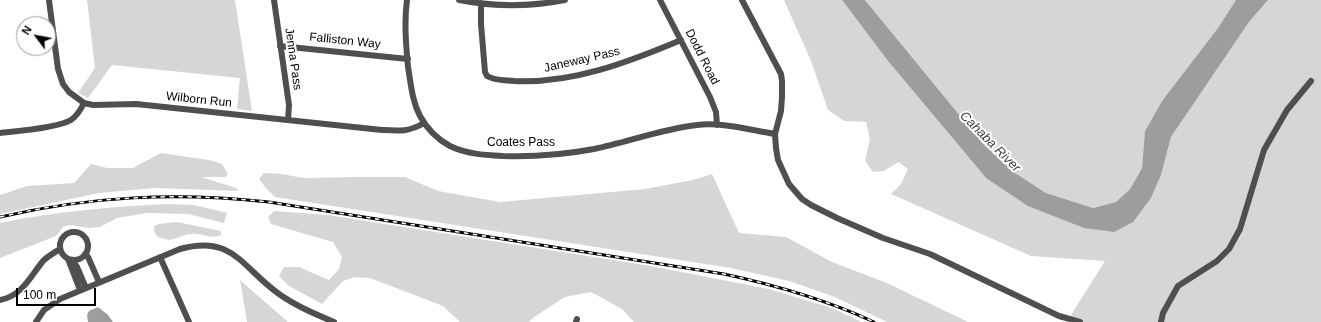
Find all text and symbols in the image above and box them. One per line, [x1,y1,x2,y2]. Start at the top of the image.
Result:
north arrow [16,16,56,56]
text: N [19,24,34,37]
street label: Jenna Pass [282,27,304,91]
street label: Dodd Road [682,27,722,87]
street label: Falliston Way [309,30,381,52]
street label: Janeway Pass [543,44,621,76]
street label: Wilborn Run [165,89,233,111]
water label: Cahaba River [956,108,1024,176]
street label: Coates Pass [487,136,555,150]
scale bar [18,280,98,306]
text: 100 m [23,288,56,302]

